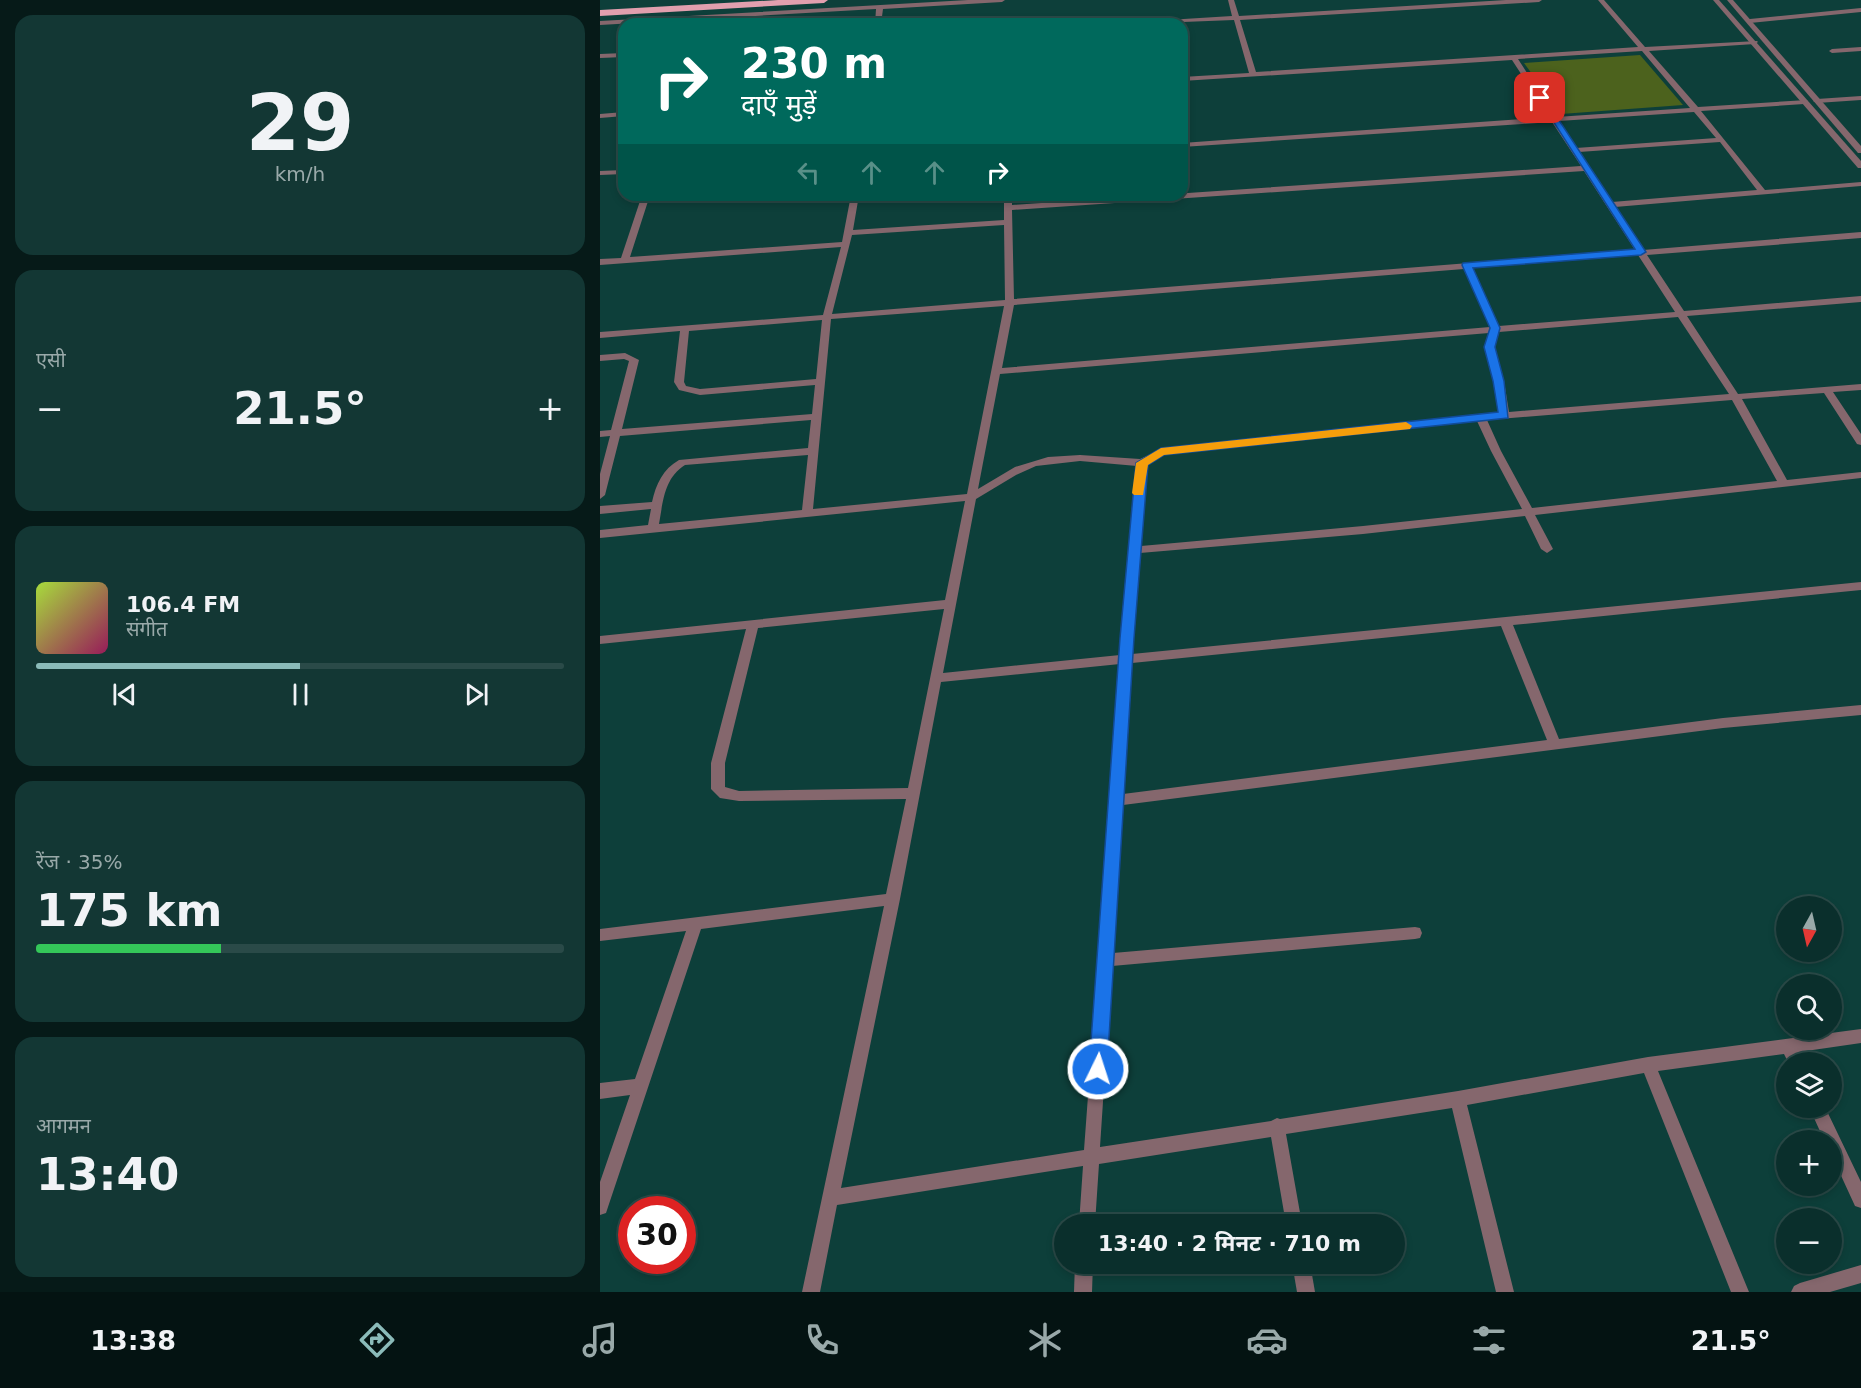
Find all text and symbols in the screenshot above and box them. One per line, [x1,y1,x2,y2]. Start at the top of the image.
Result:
text: 230 m [741,39,887,88]
icon: right [642,42,720,120]
pin [1514,72,1565,123]
text: 29 [246,78,354,168]
icon: arrive [1523,81,1556,114]
text: दाएँ मुड़ें [741,89,816,120]
icon: left [792,156,825,189]
icon: ahead [855,156,888,189]
icon: ahead [918,156,951,189]
icon: right [981,156,1014,189]
text: km/h [275,162,325,186]
text: एसी [36,348,66,372]
text: 21.5° [233,382,367,435]
text: − [36,389,64,428]
text: + [536,389,564,428]
text: 106.4 FM [126,592,240,617]
text: संगीत [126,617,167,641]
icon: previous [108,678,141,711]
icon: pause [284,678,317,711]
icon: next [460,678,493,711]
text: रेंज · 35% [36,850,123,874]
text: 175 km [36,884,222,937]
north arrow [1776,896,1842,962]
map controls [1776,896,1842,1274]
button: search [1776,974,1842,1040]
position arrow [1066,1037,1130,1101]
button: layers [1776,1052,1842,1118]
text: आगमन [36,1114,91,1138]
button: + [1776,1130,1842,1196]
text: 13:40 [36,1148,179,1201]
speed limit sign: 30 [618,1196,696,1274]
button: − [1776,1208,1842,1274]
text: 13:40 · 2 मिनट · 710 m [1098,1231,1361,1256]
icon: directions [356,1319,398,1361]
icon: music [579,1319,621,1361]
icon: phone [801,1319,843,1361]
icon: climate [1024,1319,1066,1361]
icon: car [1246,1319,1288,1361]
icon: filters [1468,1319,1510,1361]
text: 13:38 [90,1325,176,1356]
text: 21.5° [1691,1325,1771,1356]

